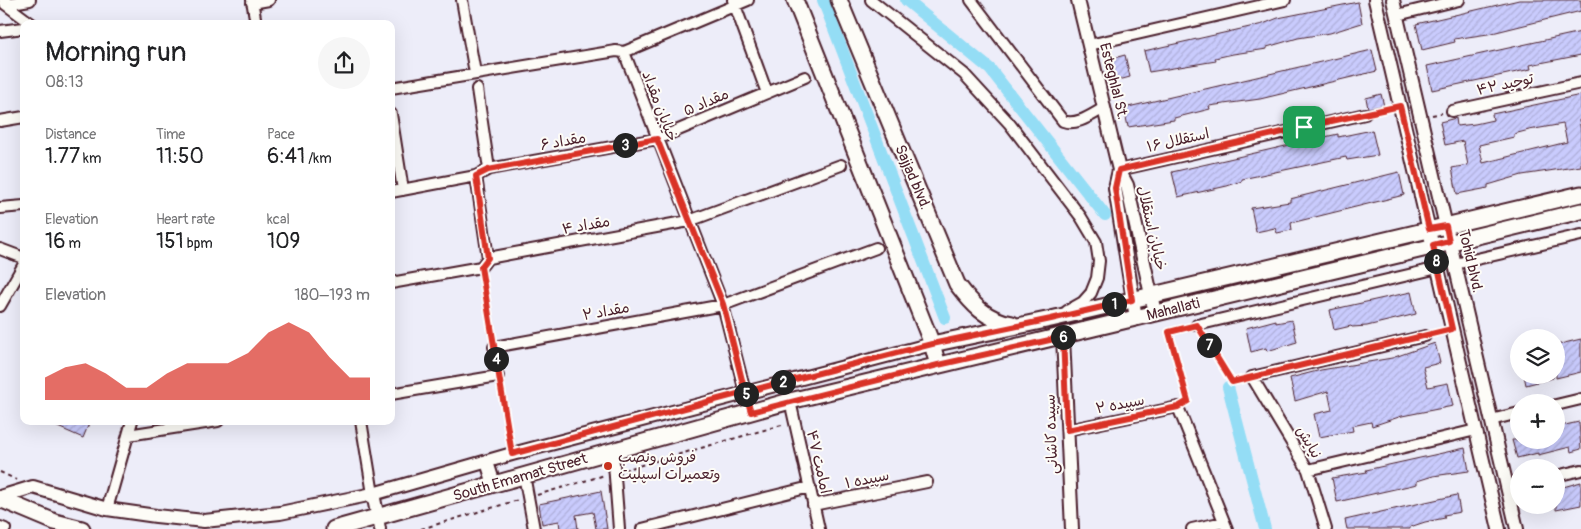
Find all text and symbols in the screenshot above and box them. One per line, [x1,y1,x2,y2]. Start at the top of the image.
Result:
text: Morning run [45,35,187,70]
button: share [318,37,370,89]
street label: Esteghlal St. [1095,41,1132,121]
street label: خیابان مقداد [637,68,682,144]
street label: توحید ۴۲ [1475,69,1536,100]
text: 08:13 [45,72,83,92]
street label: مقداد ۵ [681,84,732,120]
pin [1283,106,1325,148]
icon: arrive [1290,113,1318,141]
street label: استقلال ۱۶ [1145,124,1211,157]
text: Distance [45,126,96,143]
text: Time [156,126,185,143]
text: Pace [267,126,295,143]
street label: مقداد ۶ [539,128,587,155]
pin: 3 [612,132,638,158]
text: 3 [622,137,629,154]
street label: Sajjad blvd. [890,142,935,212]
text: 1.77 [45,143,80,170]
text: 11:50 [156,143,204,170]
text: 6:41 [267,143,305,170]
text: km [80,150,101,167]
text: /km [305,150,332,167]
street label: خیابان استقلال [1133,184,1170,272]
text: Elevation [45,211,98,228]
text: Heart rate [156,211,215,228]
text: kcal [267,211,290,228]
street label: مقداد ۴ [561,212,612,239]
text: 16 [45,228,65,255]
text: 151 [156,228,184,255]
text: 109 [267,228,300,255]
street label: Tohid blvd. [1454,228,1487,295]
text: m [65,235,81,252]
text: bpm [184,235,213,252]
pin: 8 [1424,248,1448,274]
text: 8 [1433,253,1440,270]
text: Elevation [45,285,106,305]
text: 180–193 m [294,285,370,305]
pin: 1 [1102,292,1126,316]
street label: Mahallati [1145,294,1202,325]
text: 1 [1112,296,1117,313]
street label: مقداد ۲ [581,298,631,325]
pin: 6 [1050,324,1076,350]
text: 6 [1059,329,1068,346]
map controls [1510,329,1565,514]
button: layers [1510,329,1565,384]
pin: 7 [1196,332,1222,358]
text: 7 [1206,337,1213,354]
pin: 4 [484,346,508,372]
text: 4 [492,351,501,368]
pin: 2 [770,370,796,394]
text: 2 [780,374,787,391]
pin: 5 [734,382,758,406]
text: 5 [743,386,750,403]
street label: سپیده ۲ [1094,390,1146,419]
street label: سپیده کاشانی [1041,394,1062,474]
button: + [1510,394,1565,449]
street label: نیایش [1292,423,1326,462]
street label: امامت ۴۷ [802,428,835,496]
place label: فروش ونصب وتعمیرات اسپلیت [618,448,720,484]
street label: South Emamat Street [451,449,590,506]
button: − [1510,459,1565,514]
marker: فروش ونصب وتعمیرات اسپلیت [602,460,614,472]
street label: سپیده ۱ [843,466,891,493]

